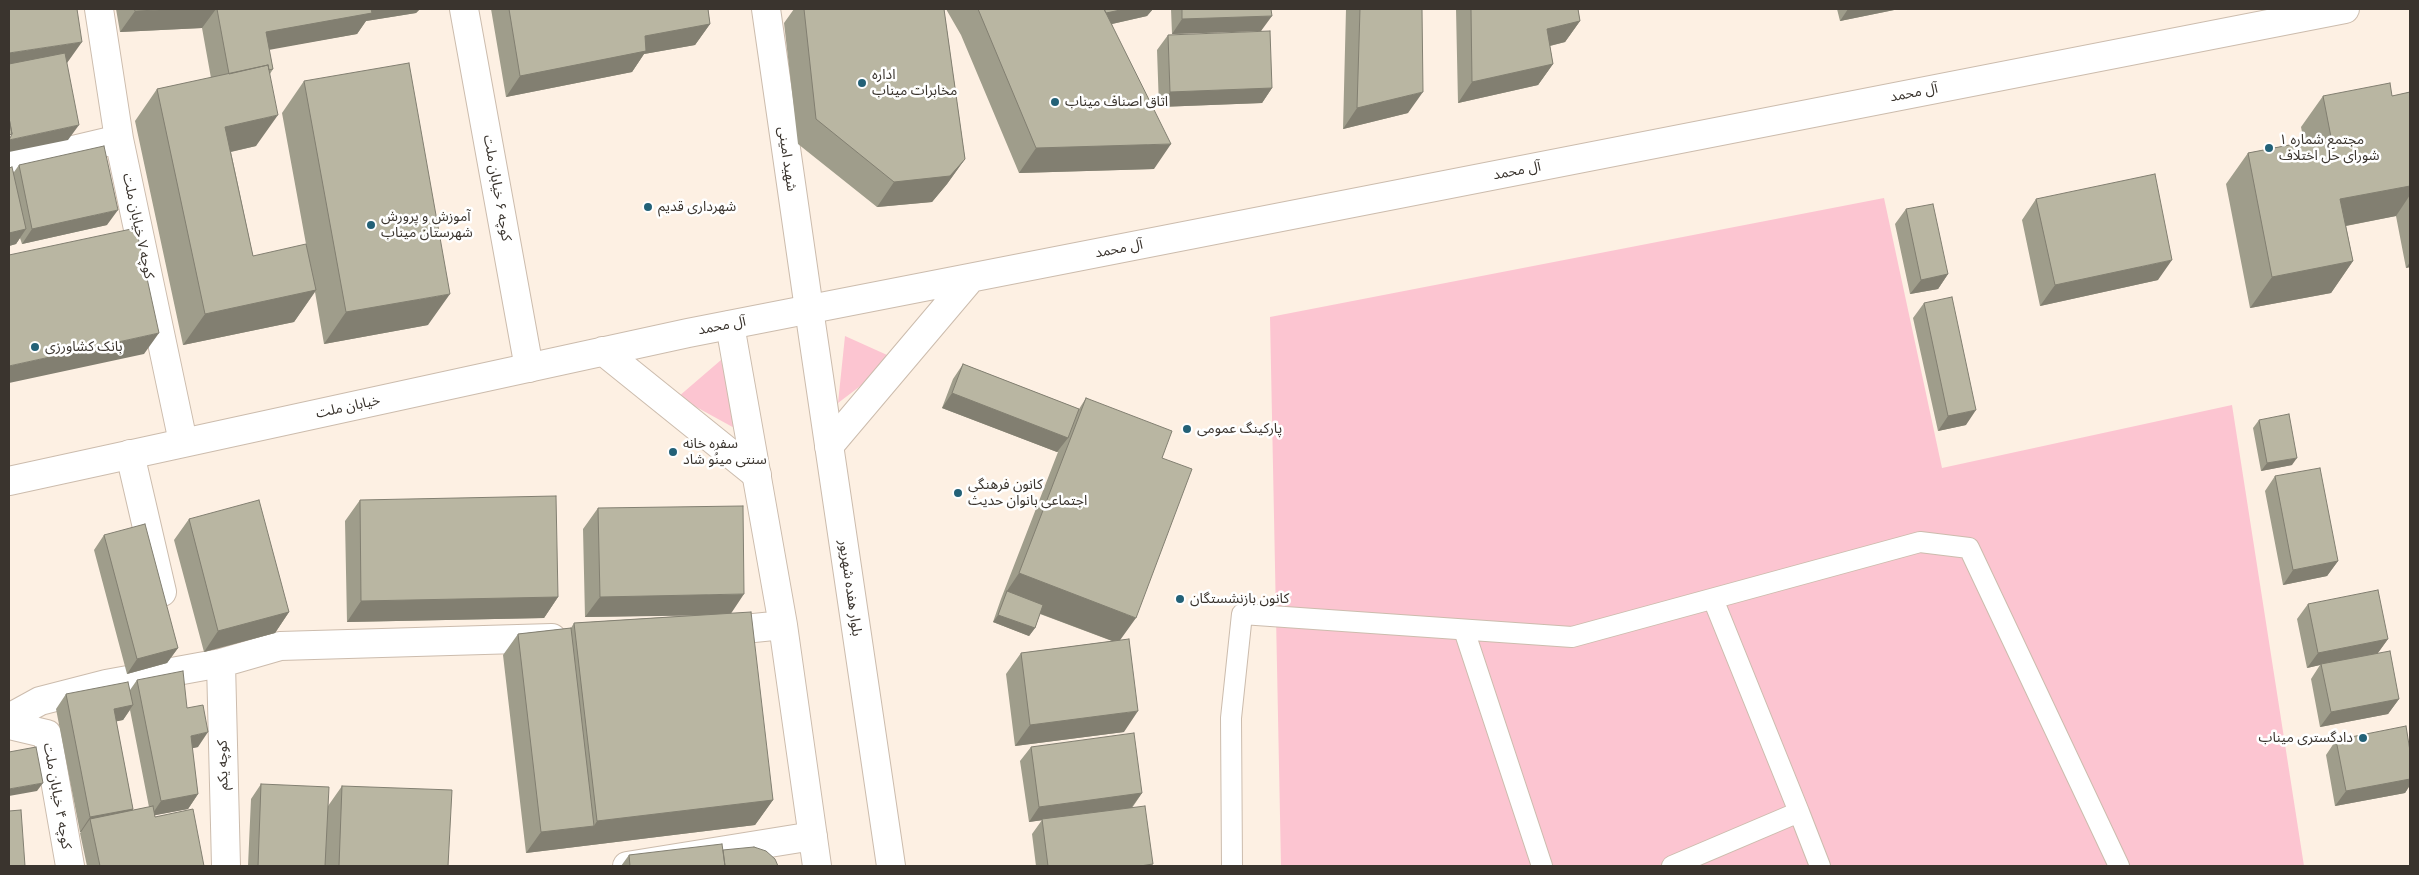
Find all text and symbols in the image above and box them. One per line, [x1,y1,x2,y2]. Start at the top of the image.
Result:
place label: اداره مخابرات میناب [872,67,957,100]
marker: اداره مخابرات میناب [856,77,868,89]
street label: آل محمد [1889,80,1939,106]
place label: اتاق اصناف میناب [1065,94,1168,110]
marker: اتاق اصناف میناب [1049,96,1061,108]
street label: شهید امینی [774,126,800,192]
place label: مجتمع شماره ۱ شورای حل اختلاف [2279,132,2380,164]
street label: کوچه ۶ خیابان ملت [479,134,515,242]
marker: مجتمع شماره ۱ شورای حل اختلاف [2263,142,2275,154]
street label: آل محمد [1492,158,1542,184]
street label: کوچه ۷ خیابان ملت [119,172,157,280]
place label: شهرداری قدیم [658,199,736,215]
marker: شهرداری قدیم [642,201,654,213]
place label: آموزش و پرورش شهرستان میناب [381,209,473,242]
marker: آموزش و پرورش شهرستان میناب [365,219,377,231]
street label: آل محمد [1094,236,1144,262]
street label: آل محمد [697,313,747,339]
place label: بانک کشاورزی [45,339,123,355]
marker: بانک کشاورزی [29,341,41,353]
street label: خیابان ملت [314,392,382,422]
place label: پارکینگ عمومی [1197,421,1282,437]
marker: پارکینگ عمومی [1181,423,1193,435]
place label: سفره خانه سنتی مینُو شاد [683,436,767,468]
marker: سفره خانه سنتی مینُو شاد [667,446,679,458]
place label: کانون فرهنگی اجتماعی بانوان حدیث [968,477,1087,510]
marker: کانون فرهنگی اجتماعی بانوان حدیث [952,487,964,499]
street label: بلوار هفده شهریور [835,539,865,637]
place label: کانون بازنشستگان [1190,591,1289,607]
marker: کانون بازنشستگان [1174,593,1186,605]
place label: دادگستری میناب [2258,730,2353,746]
marker: دادگستری میناب [2357,732,2369,744]
street label: کوچه یکم [214,740,232,790]
street label: کوچه ۴ خیابان ملت [39,742,75,850]

